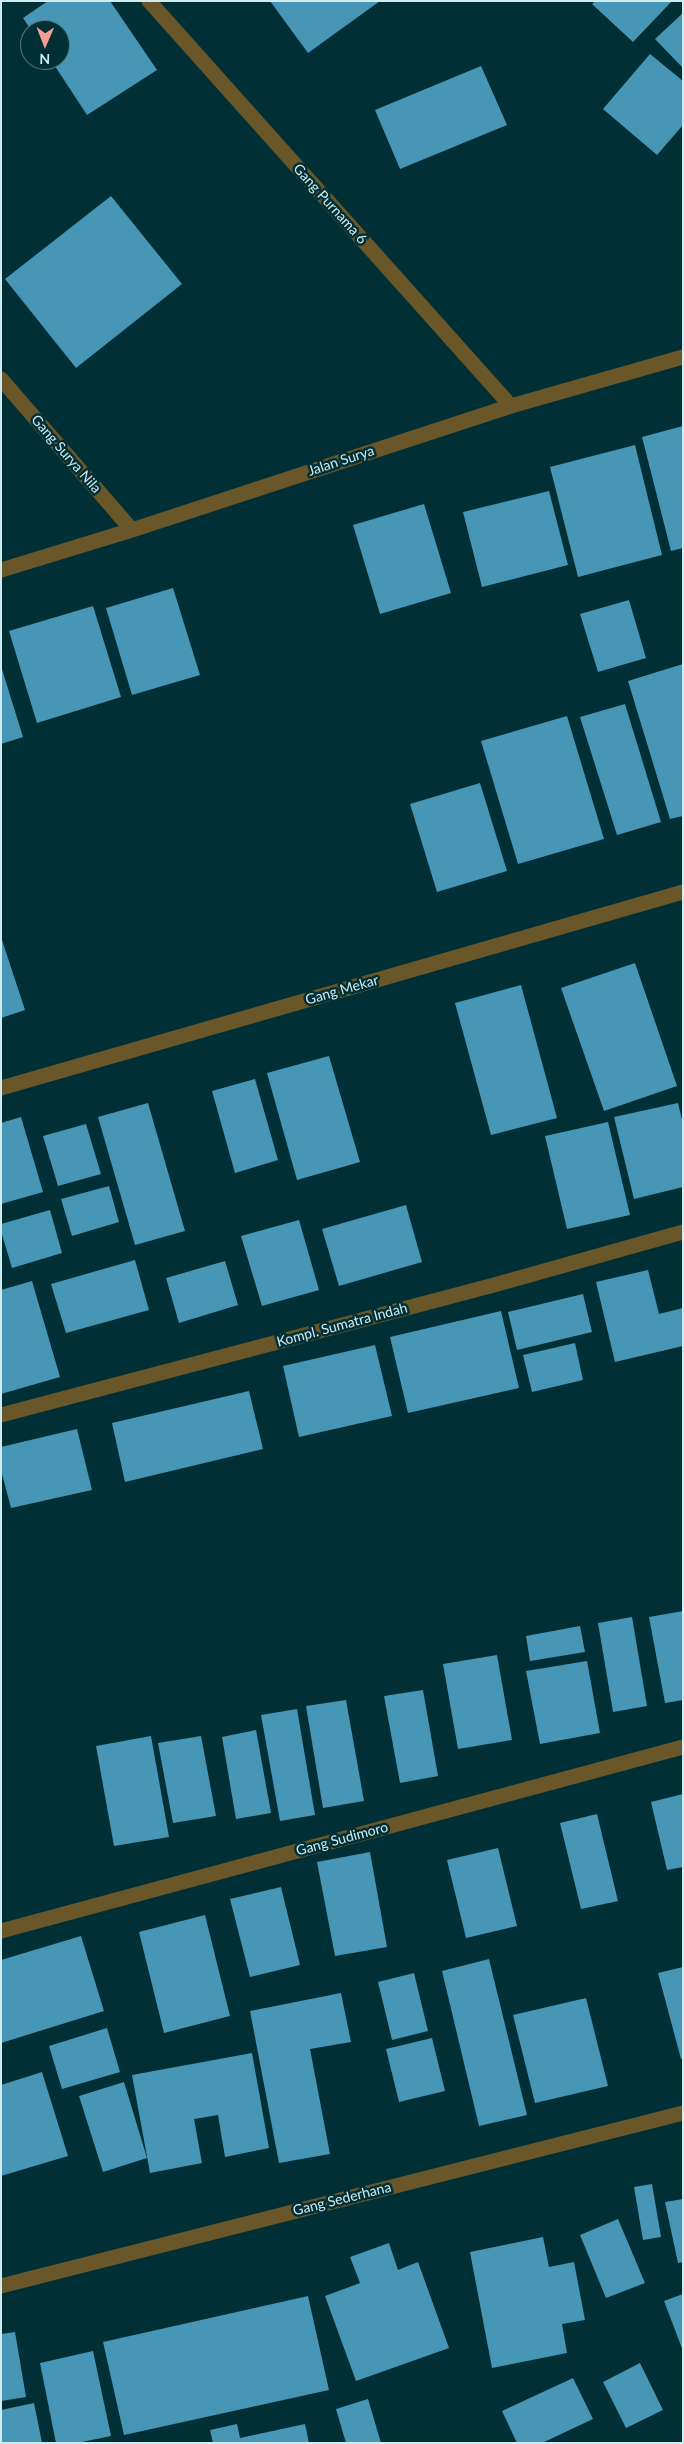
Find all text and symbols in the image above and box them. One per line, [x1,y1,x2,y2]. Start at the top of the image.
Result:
north arrow [20,20,70,70]
text: N [39,51,50,68]
street label: Gang Purnama 6 [290,160,370,248]
street label: Gang Surya Nila [28,412,104,496]
street label: Jalan Surya [306,442,376,480]
street label: Gang Mekar [304,972,380,1008]
street label: Kompl. Sumatra Indah [275,1299,409,1351]
street label: Gang Sudimoro [294,1819,390,1859]
street label: Gang Sederhana [291,2179,393,2219]

